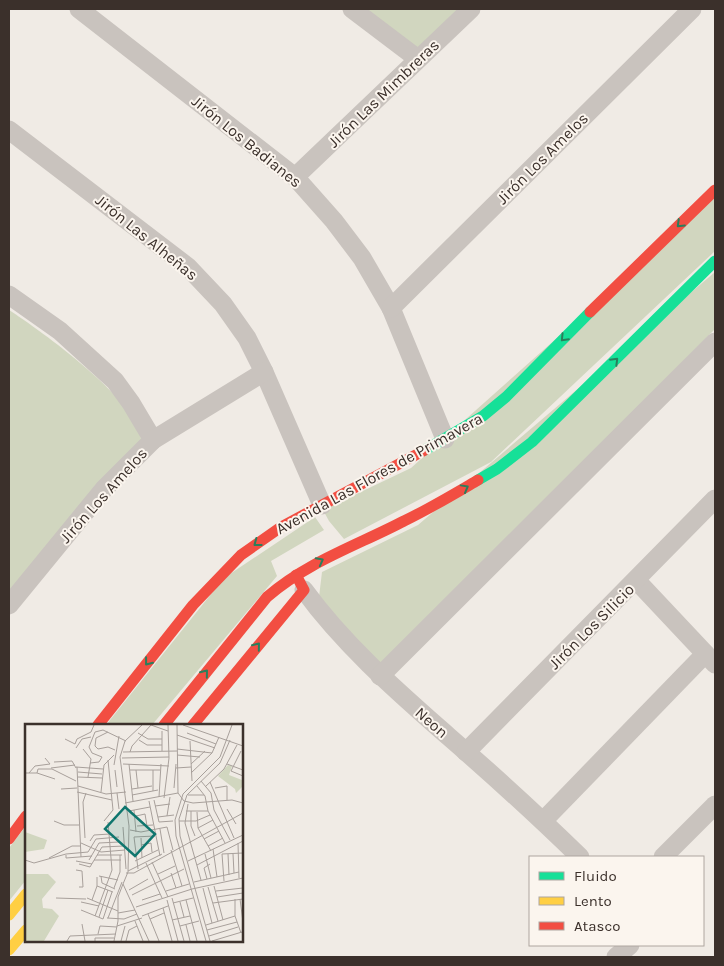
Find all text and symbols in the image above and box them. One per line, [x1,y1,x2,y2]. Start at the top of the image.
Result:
street label: Jirón Las Mimbreras [324,35,443,151]
street label: Jirón Los Badianes [188,91,305,191]
street label: Jirón Los Amelos [493,109,592,208]
street label: Jirón Las Alheñas [92,190,202,284]
one-way arrow [677,218,686,227]
one-way arrow [561,332,570,341]
one-way arrow [610,358,619,367]
street label: Avenida Las Flores de Primavera [273,409,486,538]
street label: Jirón Los Amelos [56,444,151,547]
one-way arrow [460,484,469,494]
one-way arrow [253,537,263,546]
one-way arrow [315,557,324,567]
street label: Jirón Los Silicio [545,580,638,673]
one-way arrow [252,643,260,652]
one-way arrow [144,657,153,666]
one-way arrow [200,670,209,679]
street label: Neon [411,703,452,742]
inset map [25,724,242,941]
legend [529,856,704,946]
text: Fluido [574,867,617,885]
text: Lento [574,892,612,910]
text: Atasco [574,917,620,935]

